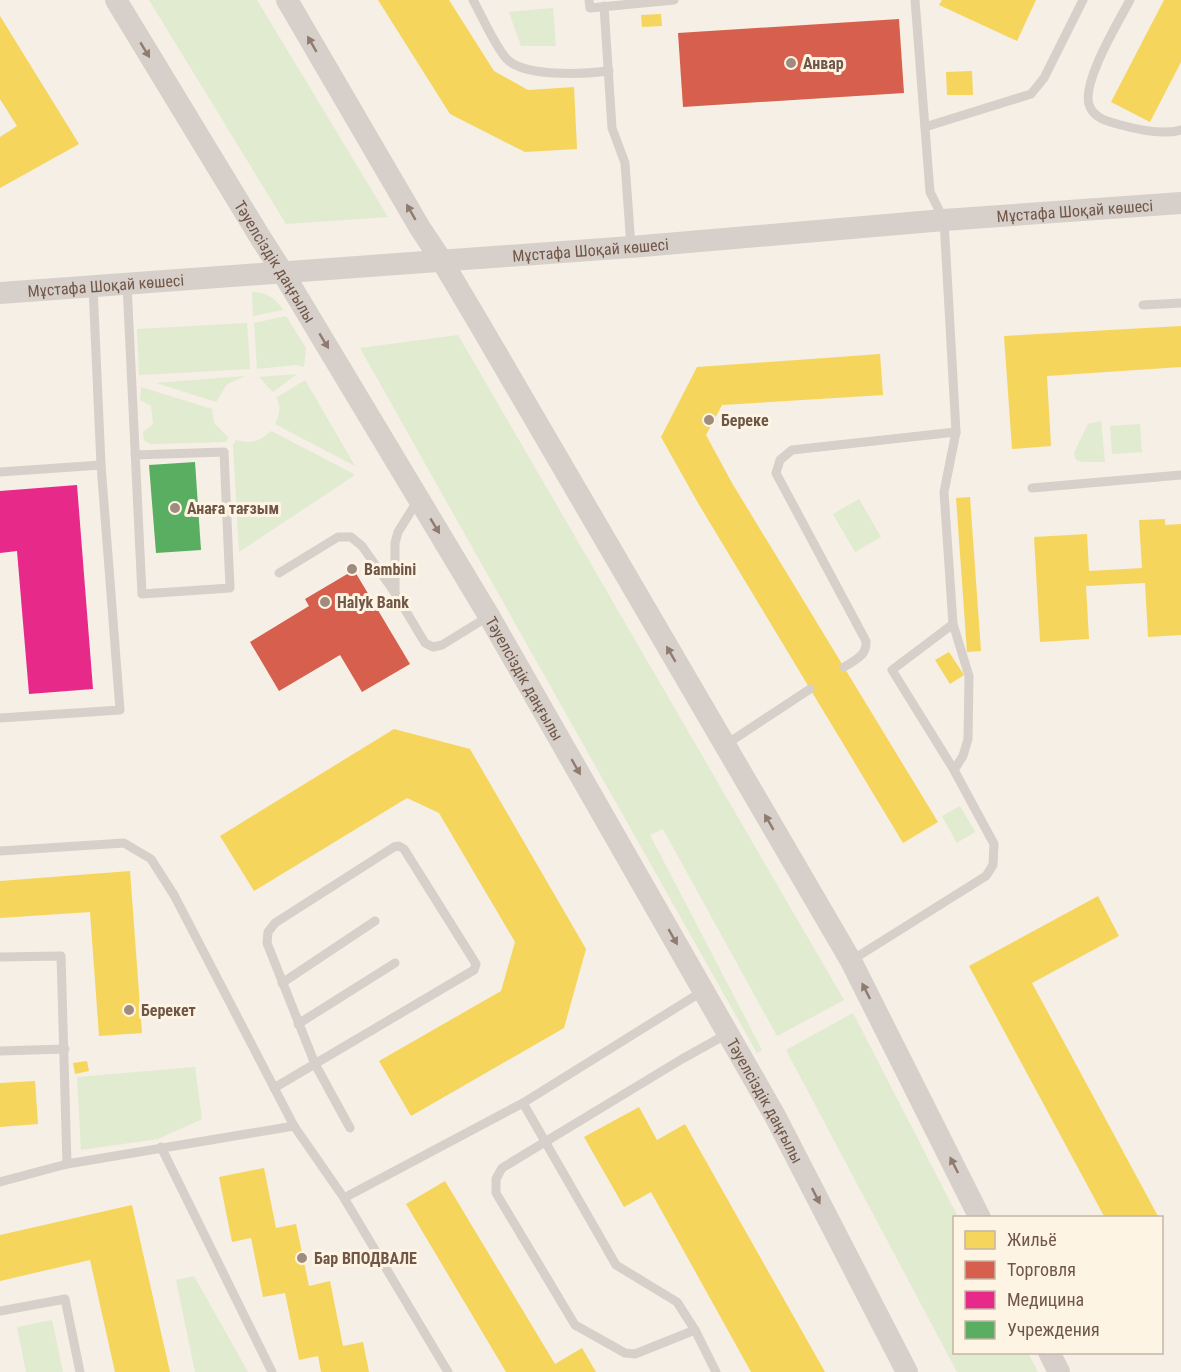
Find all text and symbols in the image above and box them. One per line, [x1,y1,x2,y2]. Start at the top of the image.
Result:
one-way arrow [307,36,318,52]
one-way arrow [140,42,151,58]
place label: Анвар [803,54,844,73]
marker: Анвар [784,56,798,70]
street label: Мұстафа Шоқай көшесі [996,196,1154,226]
street label: Тәуелсіздік даңғылы [230,197,319,326]
one-way arrow [405,204,416,220]
street label: Мұстафа Шоқай көшесі [512,235,669,266]
street label: Мұстафа Шоқай көшесі [27,271,185,301]
one-way arrow [319,333,329,350]
place label: Береке [721,411,769,430]
marker: Береке [702,413,716,427]
place label: Анаға тағзым [187,499,279,518]
marker: Анаға тағзым [168,501,182,515]
one-way arrow [430,518,441,534]
place label: Bambini [364,560,416,579]
marker: Bambini [345,562,359,576]
place label: Halyk Bank [337,593,409,612]
marker: Halyk Bank [318,595,332,609]
street label: Тәуелсіздік даңғылы [481,613,567,744]
one-way arrow [666,645,676,662]
one-way arrow [570,759,580,776]
one-way arrow [764,814,775,830]
one-way arrow [667,929,678,945]
one-way arrow [861,983,871,1000]
place label: Берекет [141,1001,196,1020]
marker: Берекет [122,1003,136,1017]
street label: Тәуелсіздік даңғылы [723,1035,807,1167]
one-way arrow [949,1157,959,1174]
one-way arrow [811,1187,821,1204]
legend [953,1216,1163,1354]
text: Жильё [1007,1229,1057,1250]
place label: Бар ВПОДВАЛЕ [314,1249,417,1268]
marker: Бар ВПОДВАЛЕ [295,1251,309,1265]
text: Торговля [1007,1259,1076,1280]
text: Медицина [1007,1289,1084,1310]
text: Учреждения [1007,1319,1100,1340]

